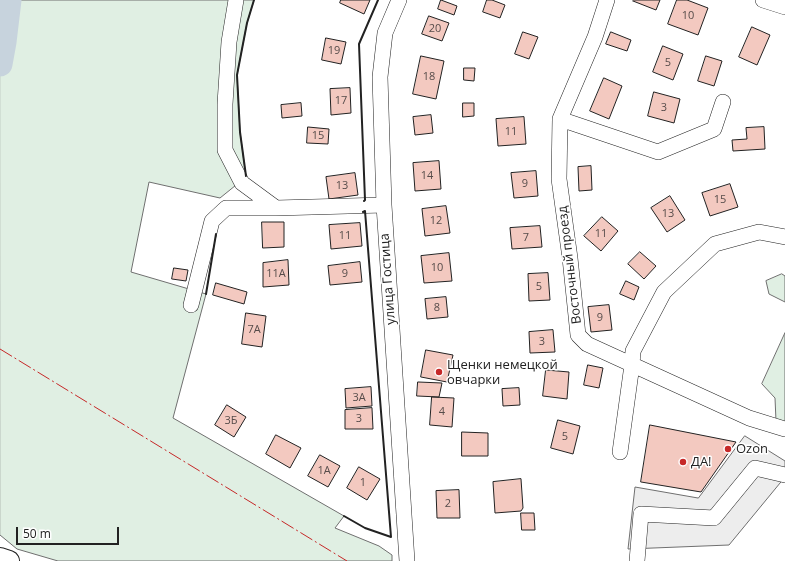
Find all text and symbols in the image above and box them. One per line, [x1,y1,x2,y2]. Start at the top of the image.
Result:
house number: 10 [682,9,694,23]
house number: 20 [429,22,441,36]
house number: 19 [328,44,340,58]
house number: 5 [665,56,671,70]
house number: 18 [423,70,435,84]
house number: 17 [335,94,347,108]
house number: 3 [661,101,667,115]
house number: 11 [505,125,517,139]
house number: 15 [312,129,324,143]
house number: 14 [421,169,433,183]
house number: 9 [522,177,528,191]
house number: 13 [336,179,348,193]
house number: 15 [714,193,726,207]
street label: Восточный проезд [555,205,585,325]
house number: 13 [662,207,674,221]
house number: 12 [430,214,442,228]
house number: 11 [595,227,607,241]
house number: 11 [339,229,351,243]
house number: 7 [523,231,529,245]
street label: улица Гостица [377,233,399,325]
house number: 10 [431,261,443,275]
house number: 11А [266,267,286,281]
house number: 9 [342,267,348,281]
house number: 5 [536,280,542,294]
house number: 8 [434,301,440,315]
house number: 9 [597,311,603,325]
house number: 7А [247,323,261,337]
house number: 3 [539,335,545,349]
place label: Щенки немецкой овчарки [447,357,558,388]
marker: Щенки немецкой овчарки [434,367,444,377]
house number: 3А [352,391,366,405]
house number: 4 [439,405,445,419]
house number: 3 [356,412,362,426]
house number: 3Б [224,414,238,428]
house number: 5 [562,430,568,444]
place label: Ozon [736,441,768,457]
marker: Ozon [723,444,733,454]
place label: ДА! [691,454,712,470]
marker: ДА! [678,457,688,467]
house number: 1А [317,464,331,478]
house number: 1 [360,476,366,490]
house number: 2 [445,497,451,511]
scale bar [18,519,121,545]
text: 50 m [23,525,51,542]

